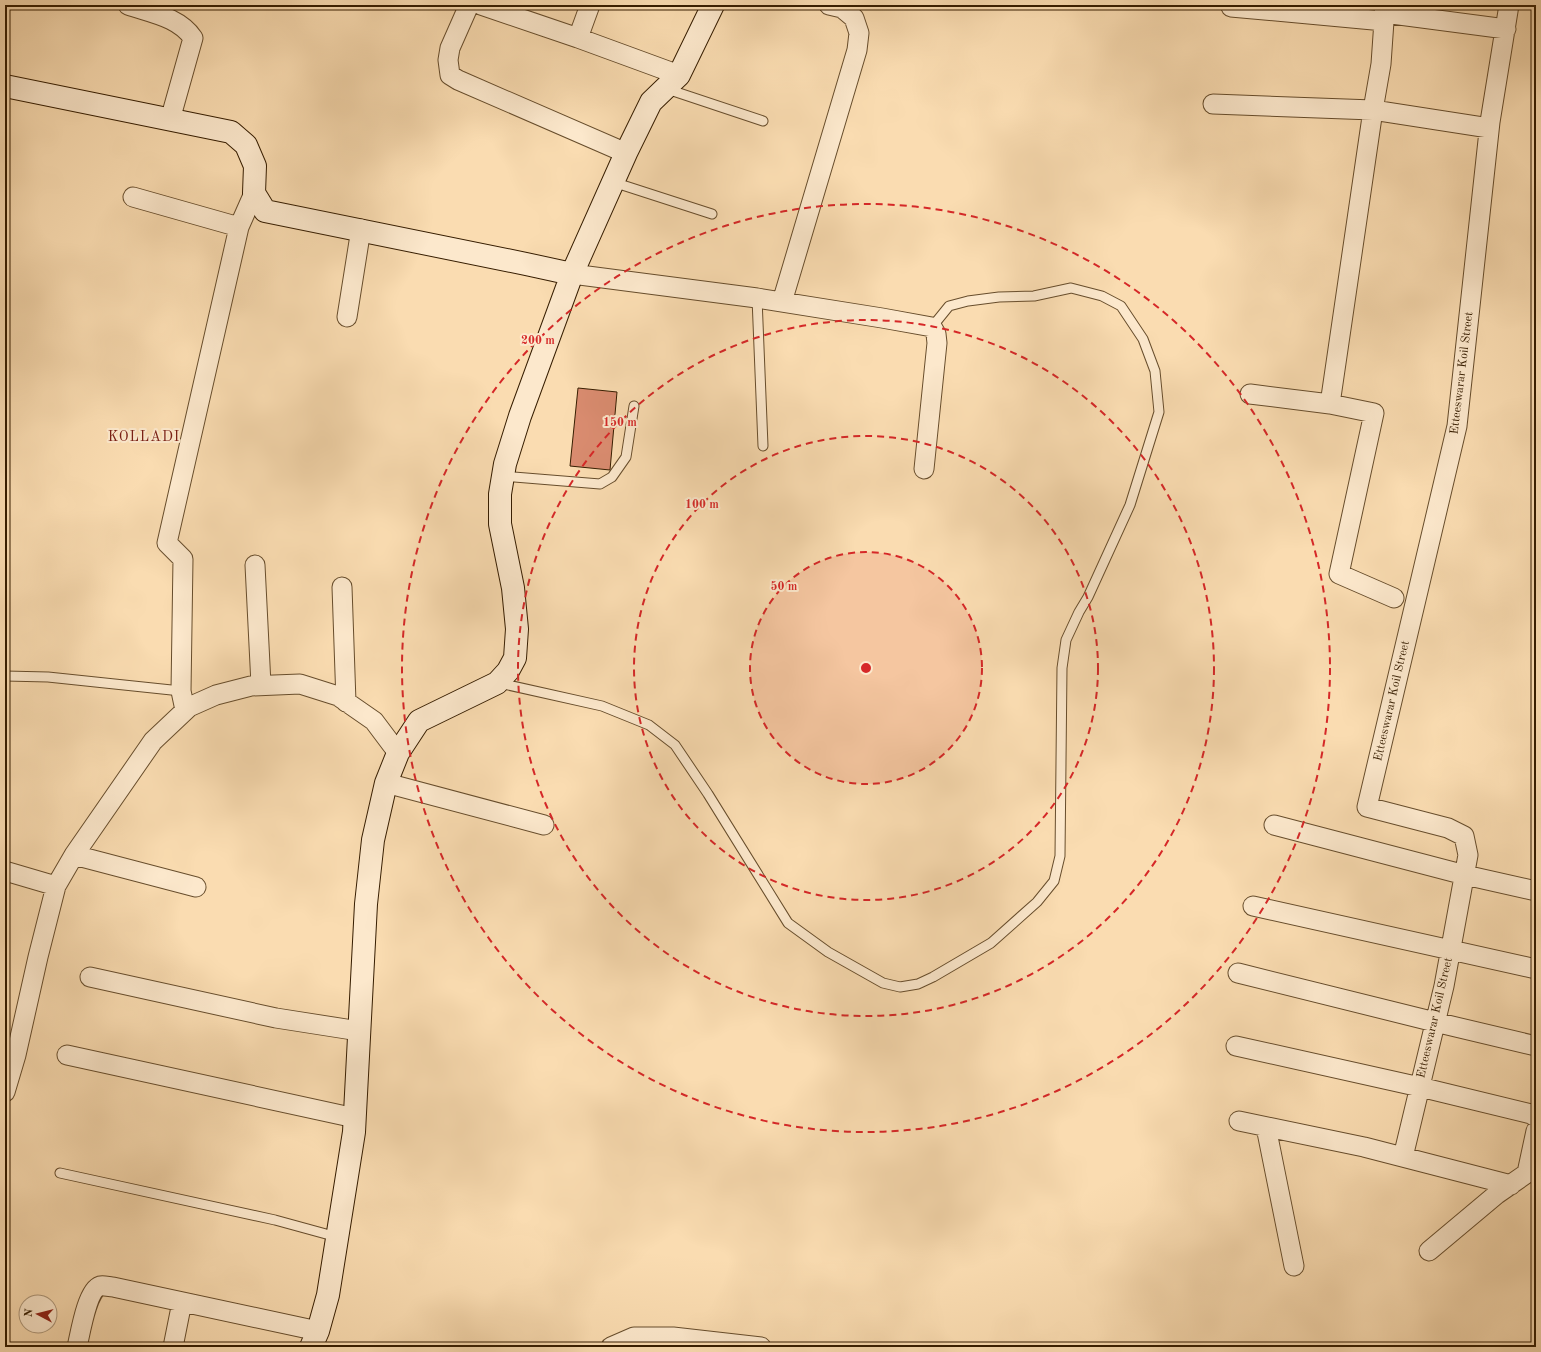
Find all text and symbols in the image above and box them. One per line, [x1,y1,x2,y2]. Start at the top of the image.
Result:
street label: Etteeswarar Koil Street [1449,311,1475,435]
text: 200 m [521,335,555,347]
text: 150 m [603,416,637,429]
district label: KOLLADI [108,430,180,444]
text: 100 m [685,499,719,511]
text: 50 m [771,580,798,593]
street label: Etteeswarar Koil Street [1372,639,1412,763]
centre of rings [859,661,873,675]
street label: Etteeswarar Koil Street [1415,956,1455,1080]
north arrow [18,1294,58,1334]
text: N [24,1308,36,1318]

